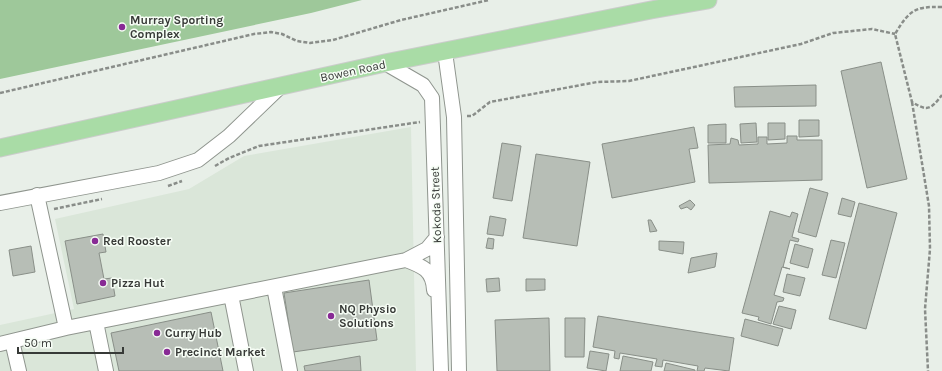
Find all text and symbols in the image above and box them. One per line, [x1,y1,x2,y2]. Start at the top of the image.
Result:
place label: Murray Sporting Complex [130,13,223,41]
marker: Murray Sporting Complex [117,22,127,32]
street label: Bowen Road [319,57,387,85]
street label: Kokoda Street [428,166,444,244]
place label: Red Rooster [103,234,171,248]
marker: Red Rooster [90,236,100,246]
place label: Pizza Hut [111,276,165,290]
marker: Pizza Hut [98,278,108,288]
place label: NQ Physio Solutions [339,302,397,330]
marker: NQ Physio Solutions [326,311,336,321]
place label: Curry Hub [165,326,222,340]
marker: Curry Hub [152,328,162,338]
scale bar [18,329,123,355]
text: 50 m [24,336,52,350]
place label: Precinct Market [175,345,266,359]
marker: Precinct Market [162,347,172,357]

